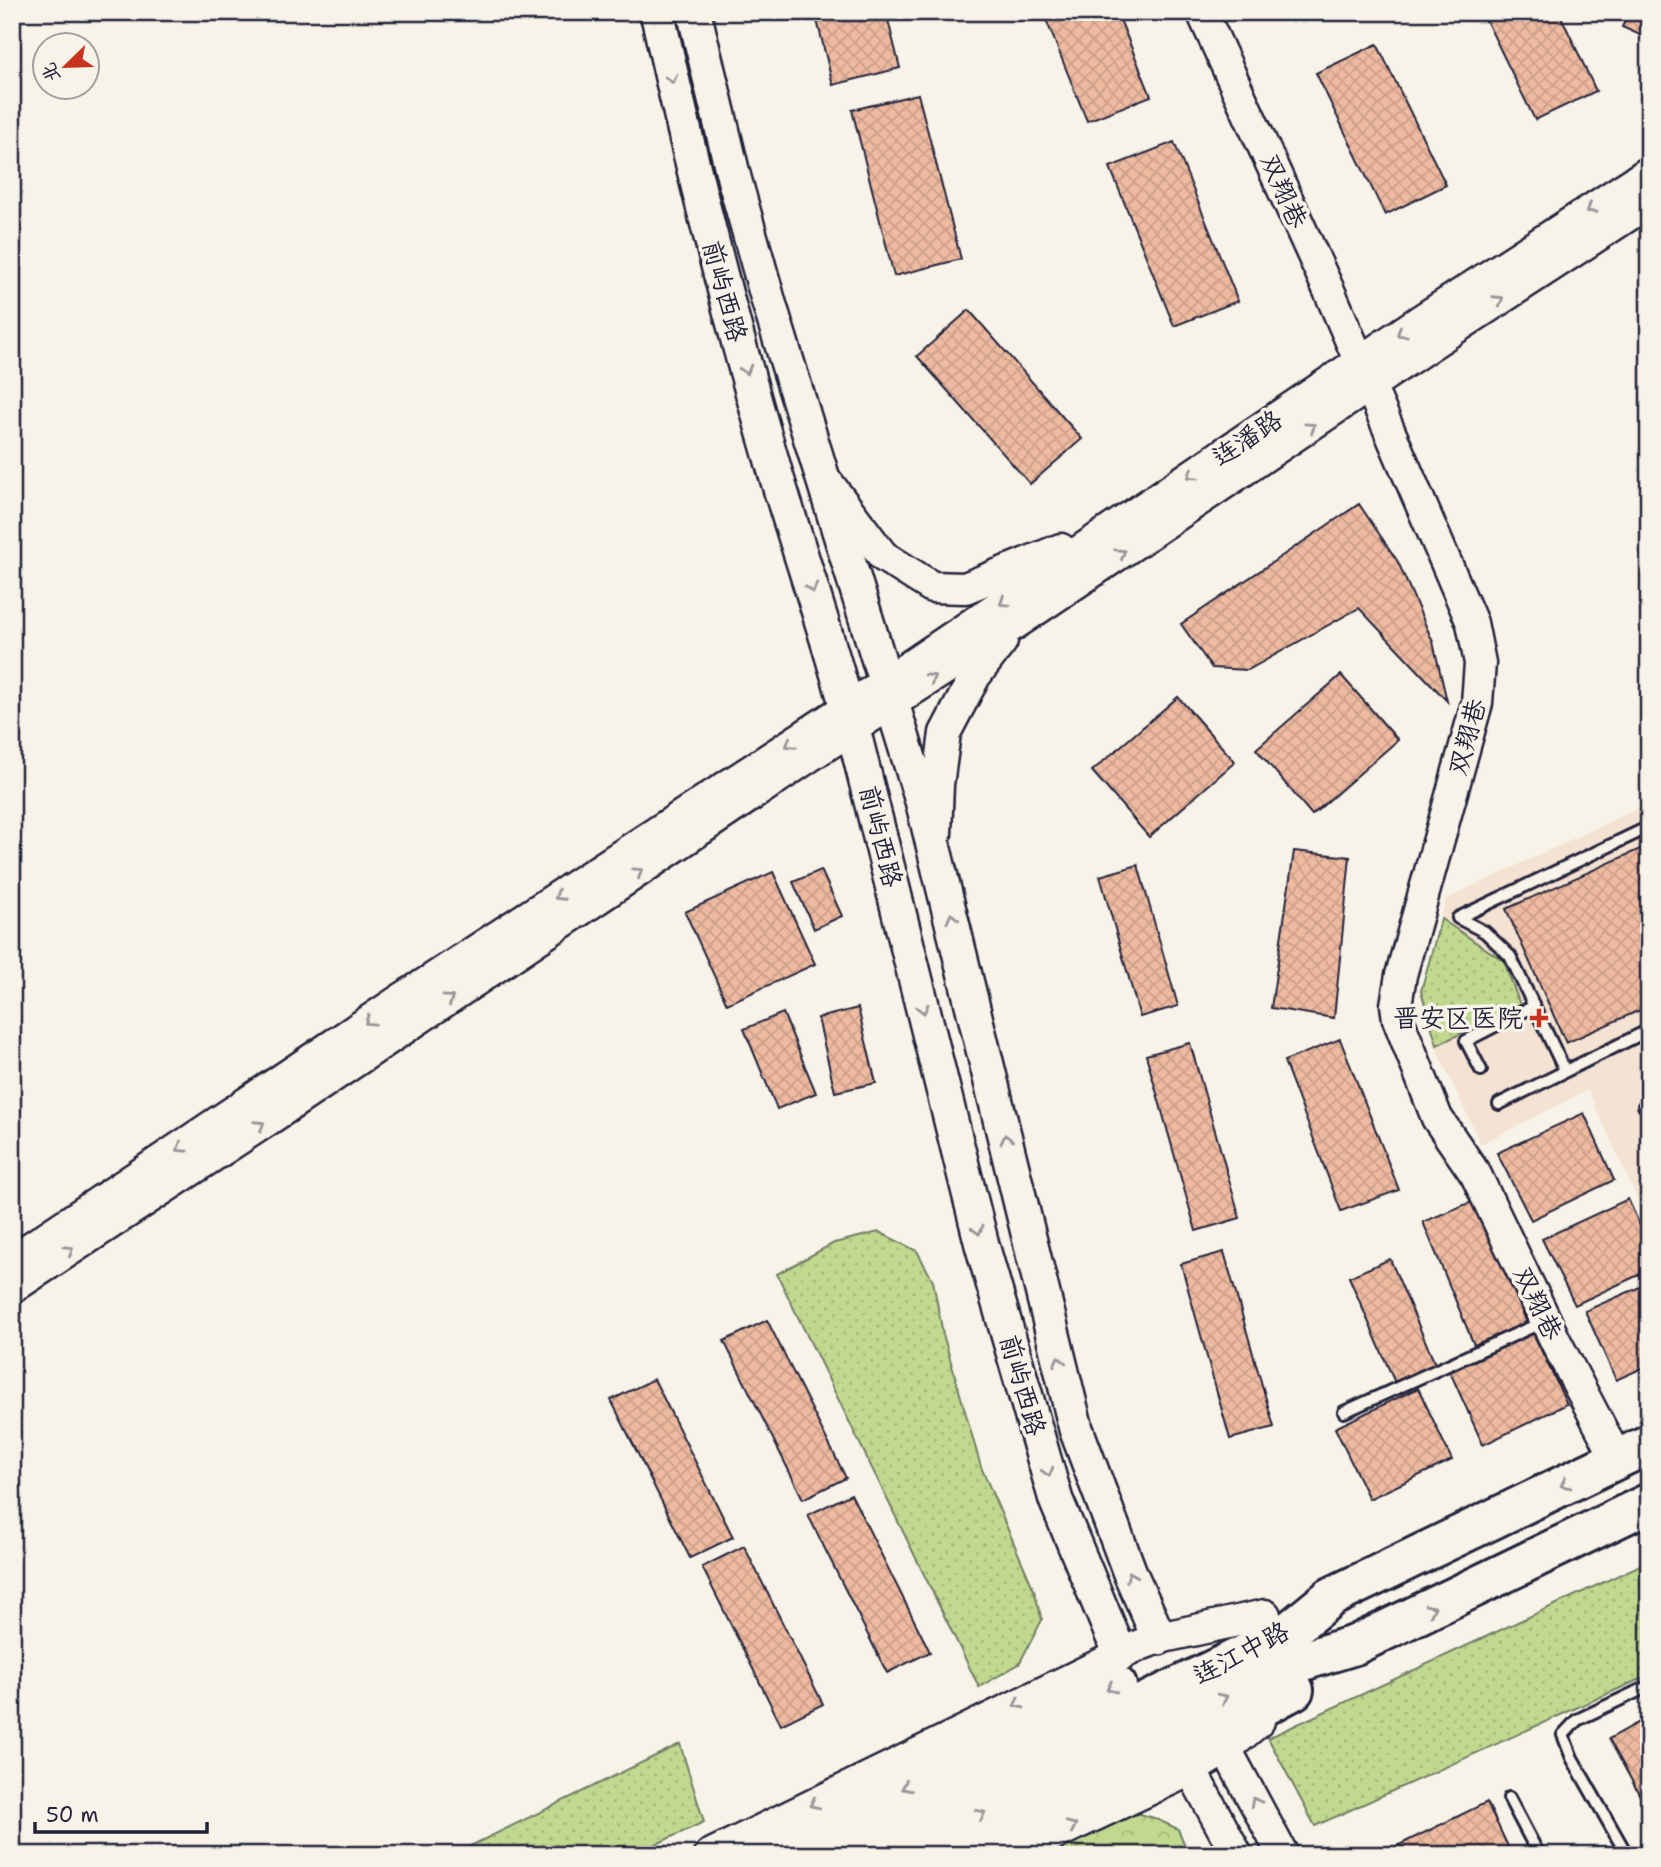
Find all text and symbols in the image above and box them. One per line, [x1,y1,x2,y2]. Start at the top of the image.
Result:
north arrow [32,32,102,102]
text: 北 [36,59,66,86]
one-way arrow [664,73,678,85]
street label: 双翔巷 [1253,148,1316,234]
one-way arrow [1586,201,1599,214]
street label: 前屿西路 [695,236,756,346]
one-way arrow [1491,295,1504,308]
one-way arrow [1396,325,1409,338]
one-way arrow [738,364,753,376]
street label: 连潘路 [1205,401,1289,474]
one-way arrow [1303,422,1316,435]
one-way arrow [1187,467,1200,479]
one-way arrow [1113,549,1126,562]
one-way arrow [803,582,818,594]
one-way arrow [998,594,1011,607]
one-way arrow [924,674,937,687]
street label: 双翔巷 [1440,695,1494,779]
one-way arrow [785,736,798,748]
street label: 前屿西路 [852,781,911,891]
one-way arrow [630,867,643,880]
one-way arrow [554,888,567,900]
one-way arrow [946,912,960,924]
one-way arrow [441,995,454,1007]
place label: 晋安区医院 [1393,1000,1523,1035]
one-way arrow [914,1003,929,1015]
marker: 晋安区医院 [1529,1008,1549,1028]
one-way arrow [364,1013,377,1026]
one-way arrow [252,1121,265,1134]
one-way arrow [1000,1134,1014,1146]
one-way arrow [175,1140,188,1153]
one-way arrow [970,1224,984,1236]
one-way arrow [62,1245,75,1258]
street label: 双翔巷 [1506,1260,1571,1346]
street label: 前屿西路 [992,1330,1055,1440]
one-way arrow [1053,1355,1068,1367]
one-way arrow [1039,1466,1054,1478]
one-way arrow [1560,1476,1572,1490]
one-way arrow [1125,1571,1139,1583]
one-way arrow [1424,1603,1436,1617]
street label: 连江中路 [1187,1613,1295,1692]
one-way arrow [1106,1680,1118,1694]
one-way arrow [1216,1692,1228,1706]
one-way arrow [1013,1695,1025,1709]
one-way arrow [901,1779,913,1793]
scale bar [35,1790,206,1834]
one-way arrow [809,1796,821,1810]
one-way arrow [1250,1797,1263,1809]
text: 50 m [46,1801,99,1829]
one-way arrow [974,1809,986,1823]
one-way arrow [1065,1820,1078,1834]

